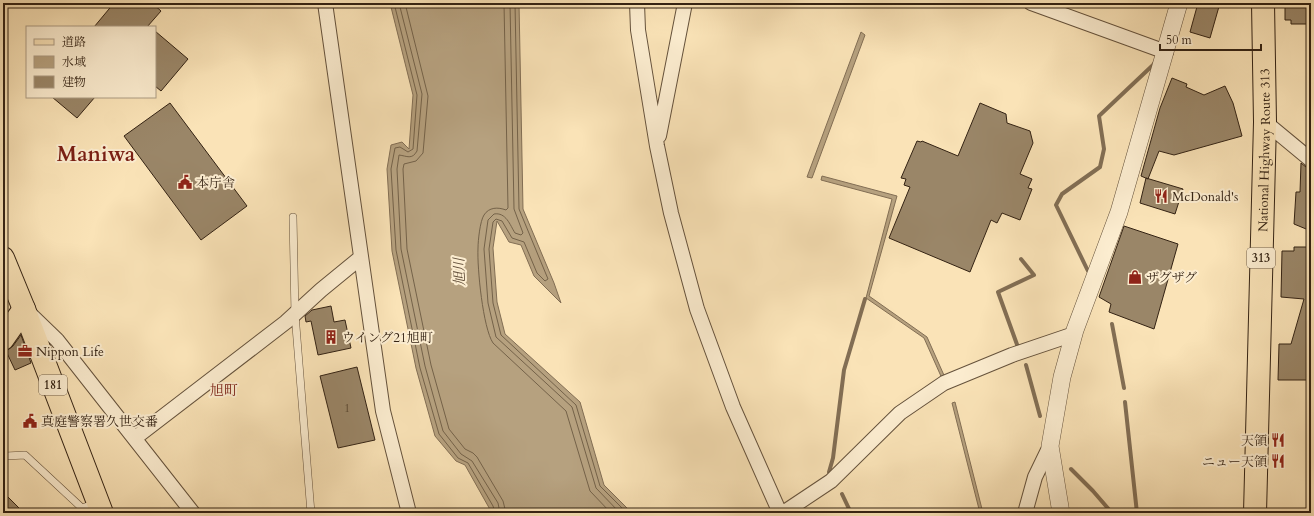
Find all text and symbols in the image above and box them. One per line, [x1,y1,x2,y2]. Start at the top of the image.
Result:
legend [26,26,156,98]
scale bar [1160,26,1261,52]
text: 50 m [1166,32,1193,48]
text: 道路 [62,34,86,50]
text: 水域 [62,54,86,70]
street label: National Highway Route 313 [1254,68,1275,232]
text: 建物 [62,74,86,90]
district label: Maniwa [57,140,136,169]
public building icon: 本庁舎 [177,174,193,190]
place label: 本庁舎 [196,174,235,192]
restaurant icon: McDonald's [1153,188,1169,204]
place label: McDonald's [1172,188,1238,206]
road number: 313 [1247,248,1275,268]
water label: 旭川 [449,256,469,286]
shop icon: ザグザグ [1127,269,1143,285]
place label: ザグザグ [1146,269,1197,287]
building icon: ウイング21旭町 [323,329,339,345]
place label: ウイング21旭町 [342,329,433,347]
office icon: Nippon Life [17,343,33,359]
place label: Nippon Life [36,343,104,361]
road number: 181 [39,375,67,395]
district label: 旭町 [210,381,238,400]
house number: 1 [344,401,350,416]
public building icon: 真庭警察署久世交番 [22,413,38,429]
place label: 真庭警察署久世交番 [41,413,158,431]
place label: 天領 [1241,432,1267,450]
restaurant icon: 天領 [1270,432,1286,448]
place label: ニュー天領 [1202,453,1267,471]
restaurant icon: ニュー天領 [1270,453,1286,469]

